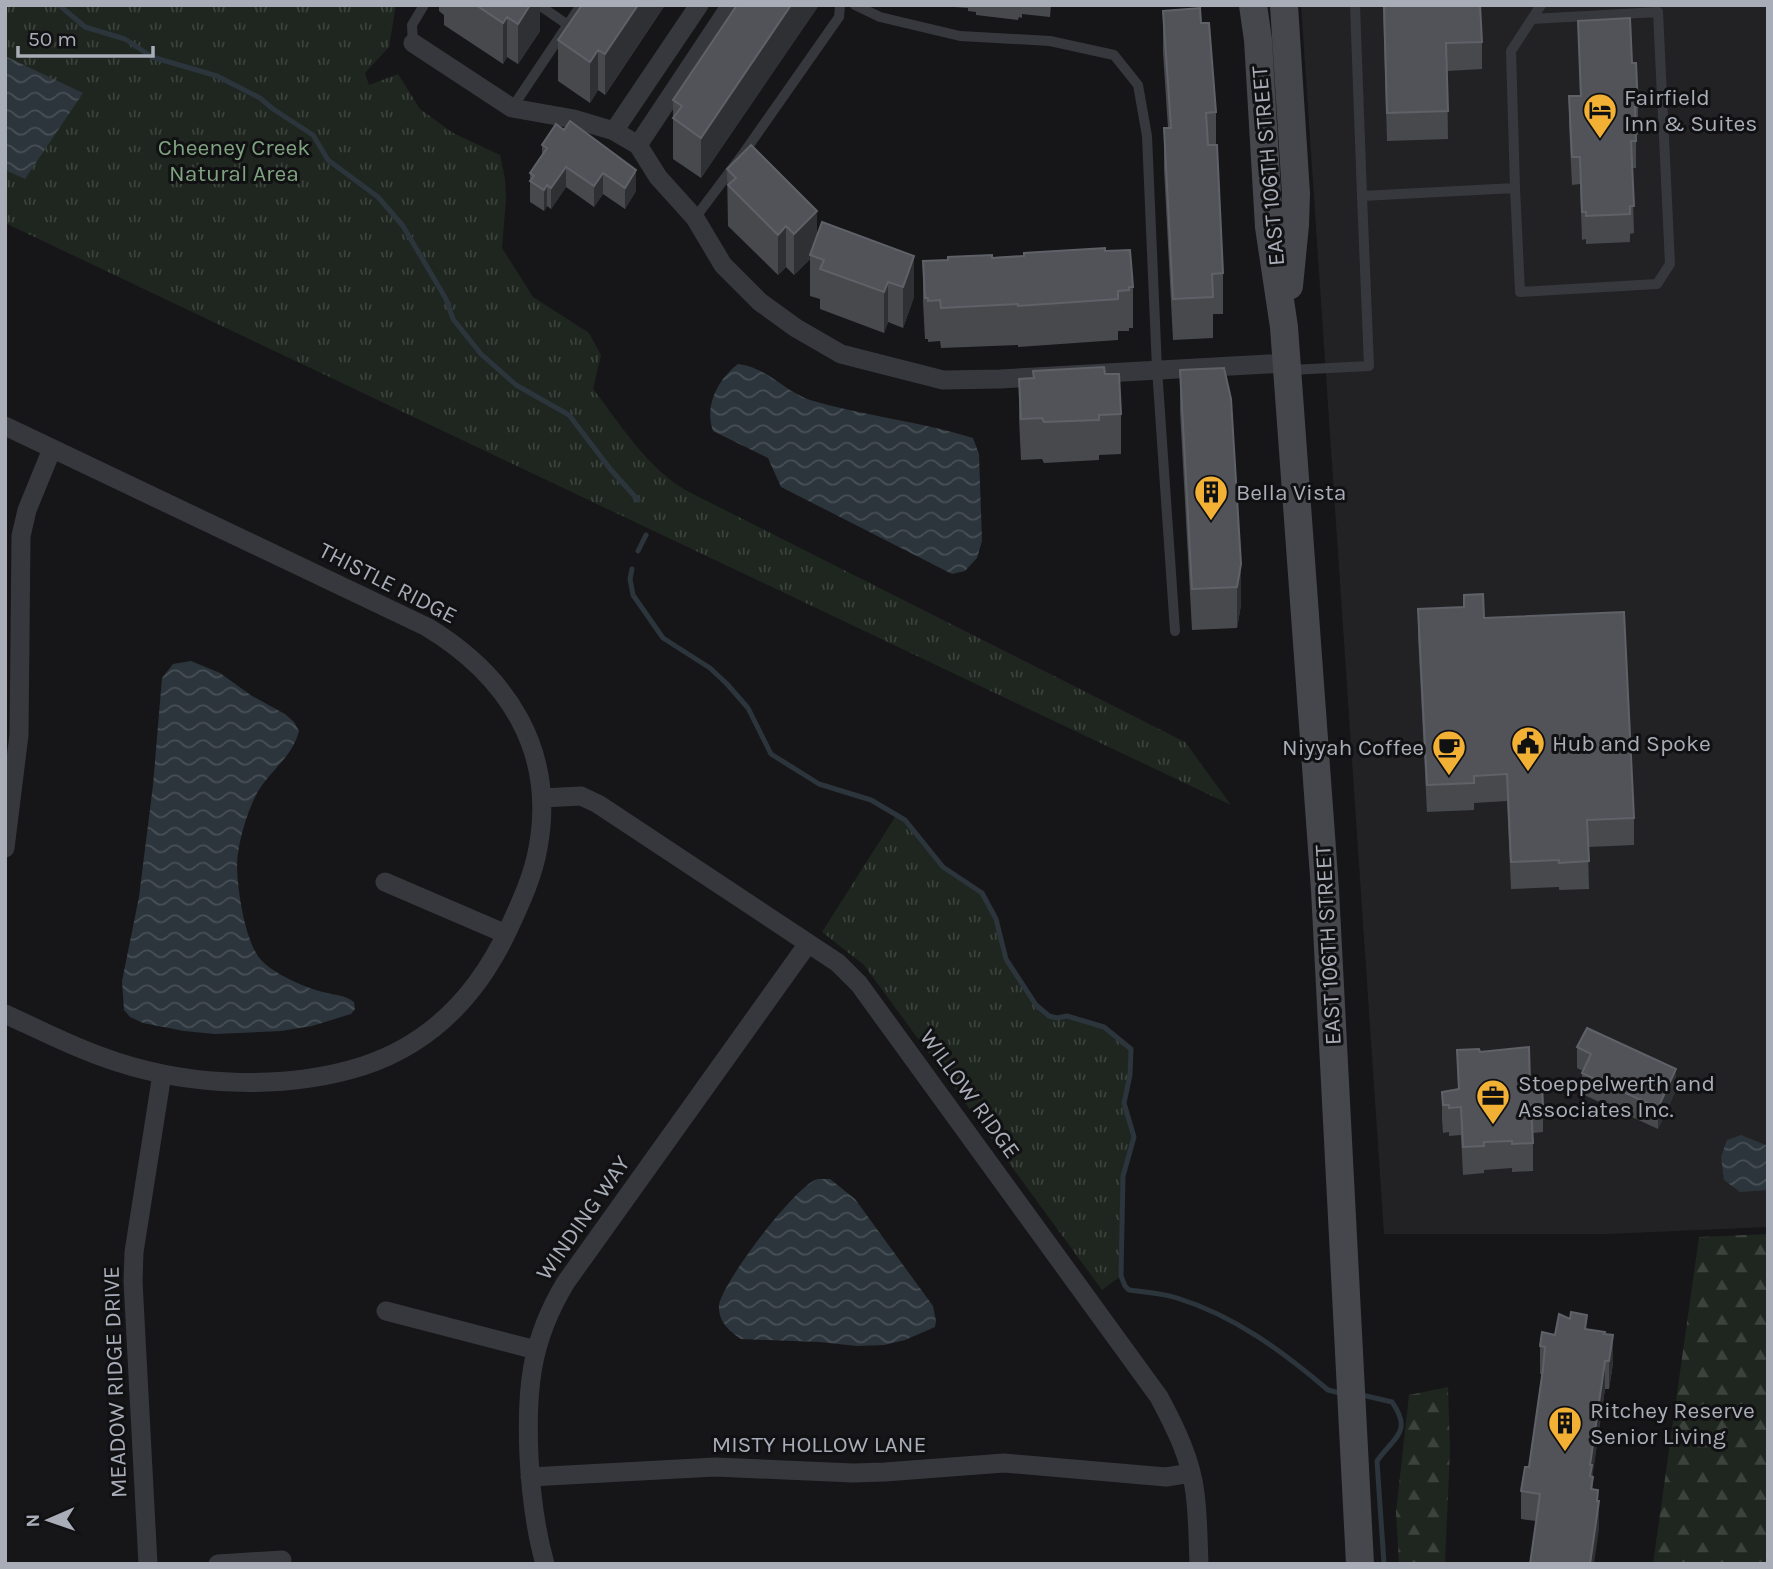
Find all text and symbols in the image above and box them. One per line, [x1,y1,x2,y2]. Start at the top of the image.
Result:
scale bar [18,14,152,58]
text: 50 m [28,27,77,51]
street label: EAST 106TH STREET [1246,64,1290,267]
place label: Fairfield Inn & Suites [1624,84,1757,137]
hotel icon: Fairfield Inn & Suites [1581,91,1619,140]
park label: Cheeney Creek Natural Area [158,134,310,187]
building icon: Bella Vista [1192,473,1230,522]
place label: Bella Vista [1236,479,1346,506]
street label: THISTLE RIDGE [314,537,462,629]
public building icon: Hub and Spoke [1509,724,1547,773]
cafe icon: Niyyah Coffee [1430,728,1468,777]
place label: Hub and Spoke [1552,730,1711,757]
place label: Niyyah Coffee [1282,734,1424,761]
street label: EAST 106TH STREET [1309,844,1347,1046]
street label: WILLOW RIDGE [914,1024,1026,1164]
place label: Stoeppelwerth and Associates Inc. [1518,1070,1715,1123]
office icon: Stoeppelwerth and Associates Inc. [1474,1077,1512,1126]
street label: WINDING WAY [530,1150,636,1285]
street label: MEADOW RIDGE DRIVE [97,1266,133,1498]
place label: Ritchey Reserve Senior Living [1590,1397,1755,1450]
building icon: Ritchey Reserve Senior Living [1546,1404,1584,1453]
street label: MISTY HOLLOW LANE [712,1431,926,1458]
north arrow [14,1485,84,1555]
text: N [22,1513,44,1528]

